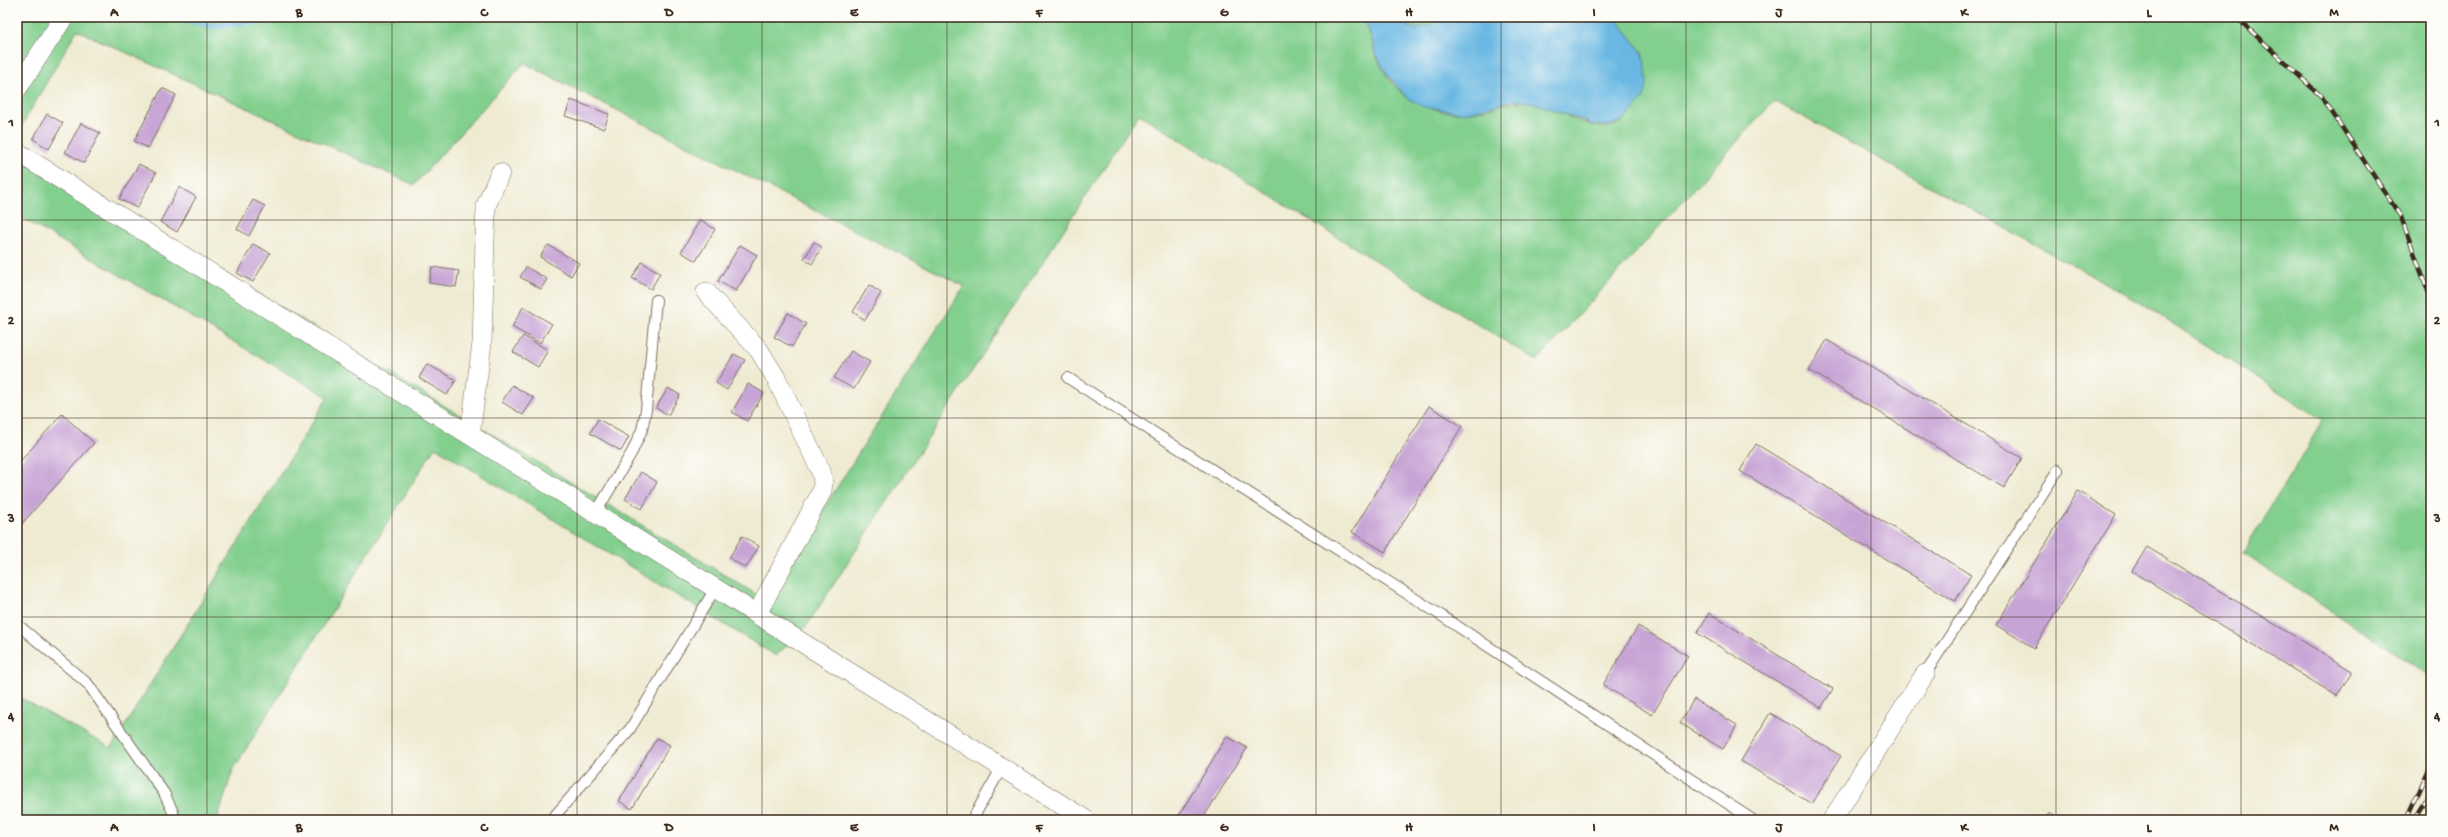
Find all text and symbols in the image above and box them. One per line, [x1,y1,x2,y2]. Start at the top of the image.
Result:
text: A [109,6,119,21]
text: B [295,6,304,21]
text: C [479,6,489,21]
text: D [664,6,674,21]
text: E [850,6,859,21]
text: F [1035,6,1044,21]
text: G [1220,6,1229,21]
text: H [1405,6,1413,21]
text: I [1592,6,1596,21]
text: J [1775,6,1784,21]
text: K [1959,6,1969,21]
text: L [2147,6,2153,21]
text: M [2329,6,2339,21]
text: 1 [7,116,14,131]
text: 1 [2433,116,2440,131]
text: 2 [8,314,15,329]
text: 2 [2434,314,2441,329]
text: 3 [7,512,15,527]
text: 3 [2433,512,2441,527]
text: 4 [7,710,15,725]
text: 4 [2433,710,2441,725]
text: A [109,821,119,836]
text: B [295,821,304,836]
text: C [479,821,489,836]
text: D [664,821,674,836]
text: E [850,821,859,836]
text: F [1035,821,1044,836]
text: G [1220,821,1229,836]
text: H [1405,821,1413,836]
text: I [1592,821,1596,836]
text: J [1775,821,1784,836]
text: K [1959,821,1969,836]
text: L [2147,821,2153,836]
text: M [2329,821,2339,836]

